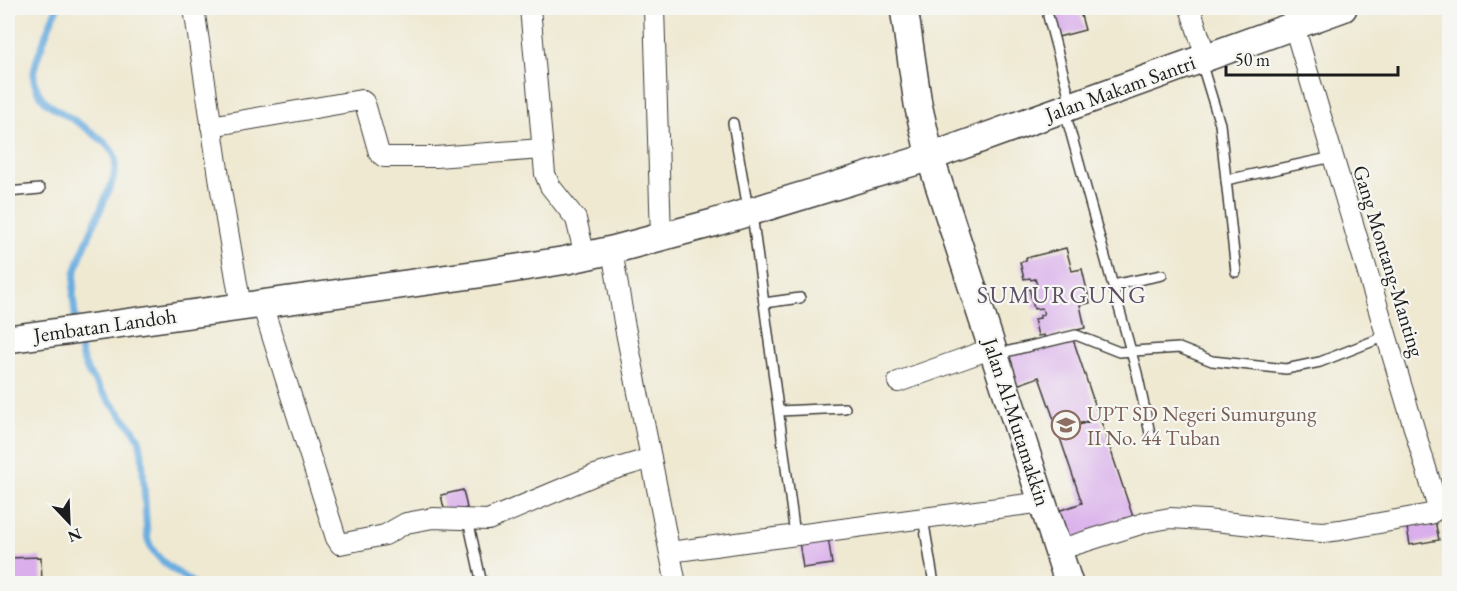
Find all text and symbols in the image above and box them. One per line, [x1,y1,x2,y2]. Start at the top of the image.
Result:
scale bar [1226,39,1398,77]
street label: Jalan Makam Santri [1039,48,1199,128]
text: 50 m [1235,48,1270,71]
street label: Gang Montang-Manting [1347,162,1431,361]
district label: SUMURGUNG [977,279,1147,310]
street label: Jembatan Landoh [30,302,178,349]
street label: Jalan Al-Mutamakkin [976,333,1057,509]
place label: UPT SD Negeri Sumurgung II No. 44 Tuban [1087,400,1317,451]
school or university icon: UPT SD Negeri Sumurgung II No. 44 Tuban [1050,409,1082,441]
north arrow [39,492,99,552]
text: N [65,523,85,548]

